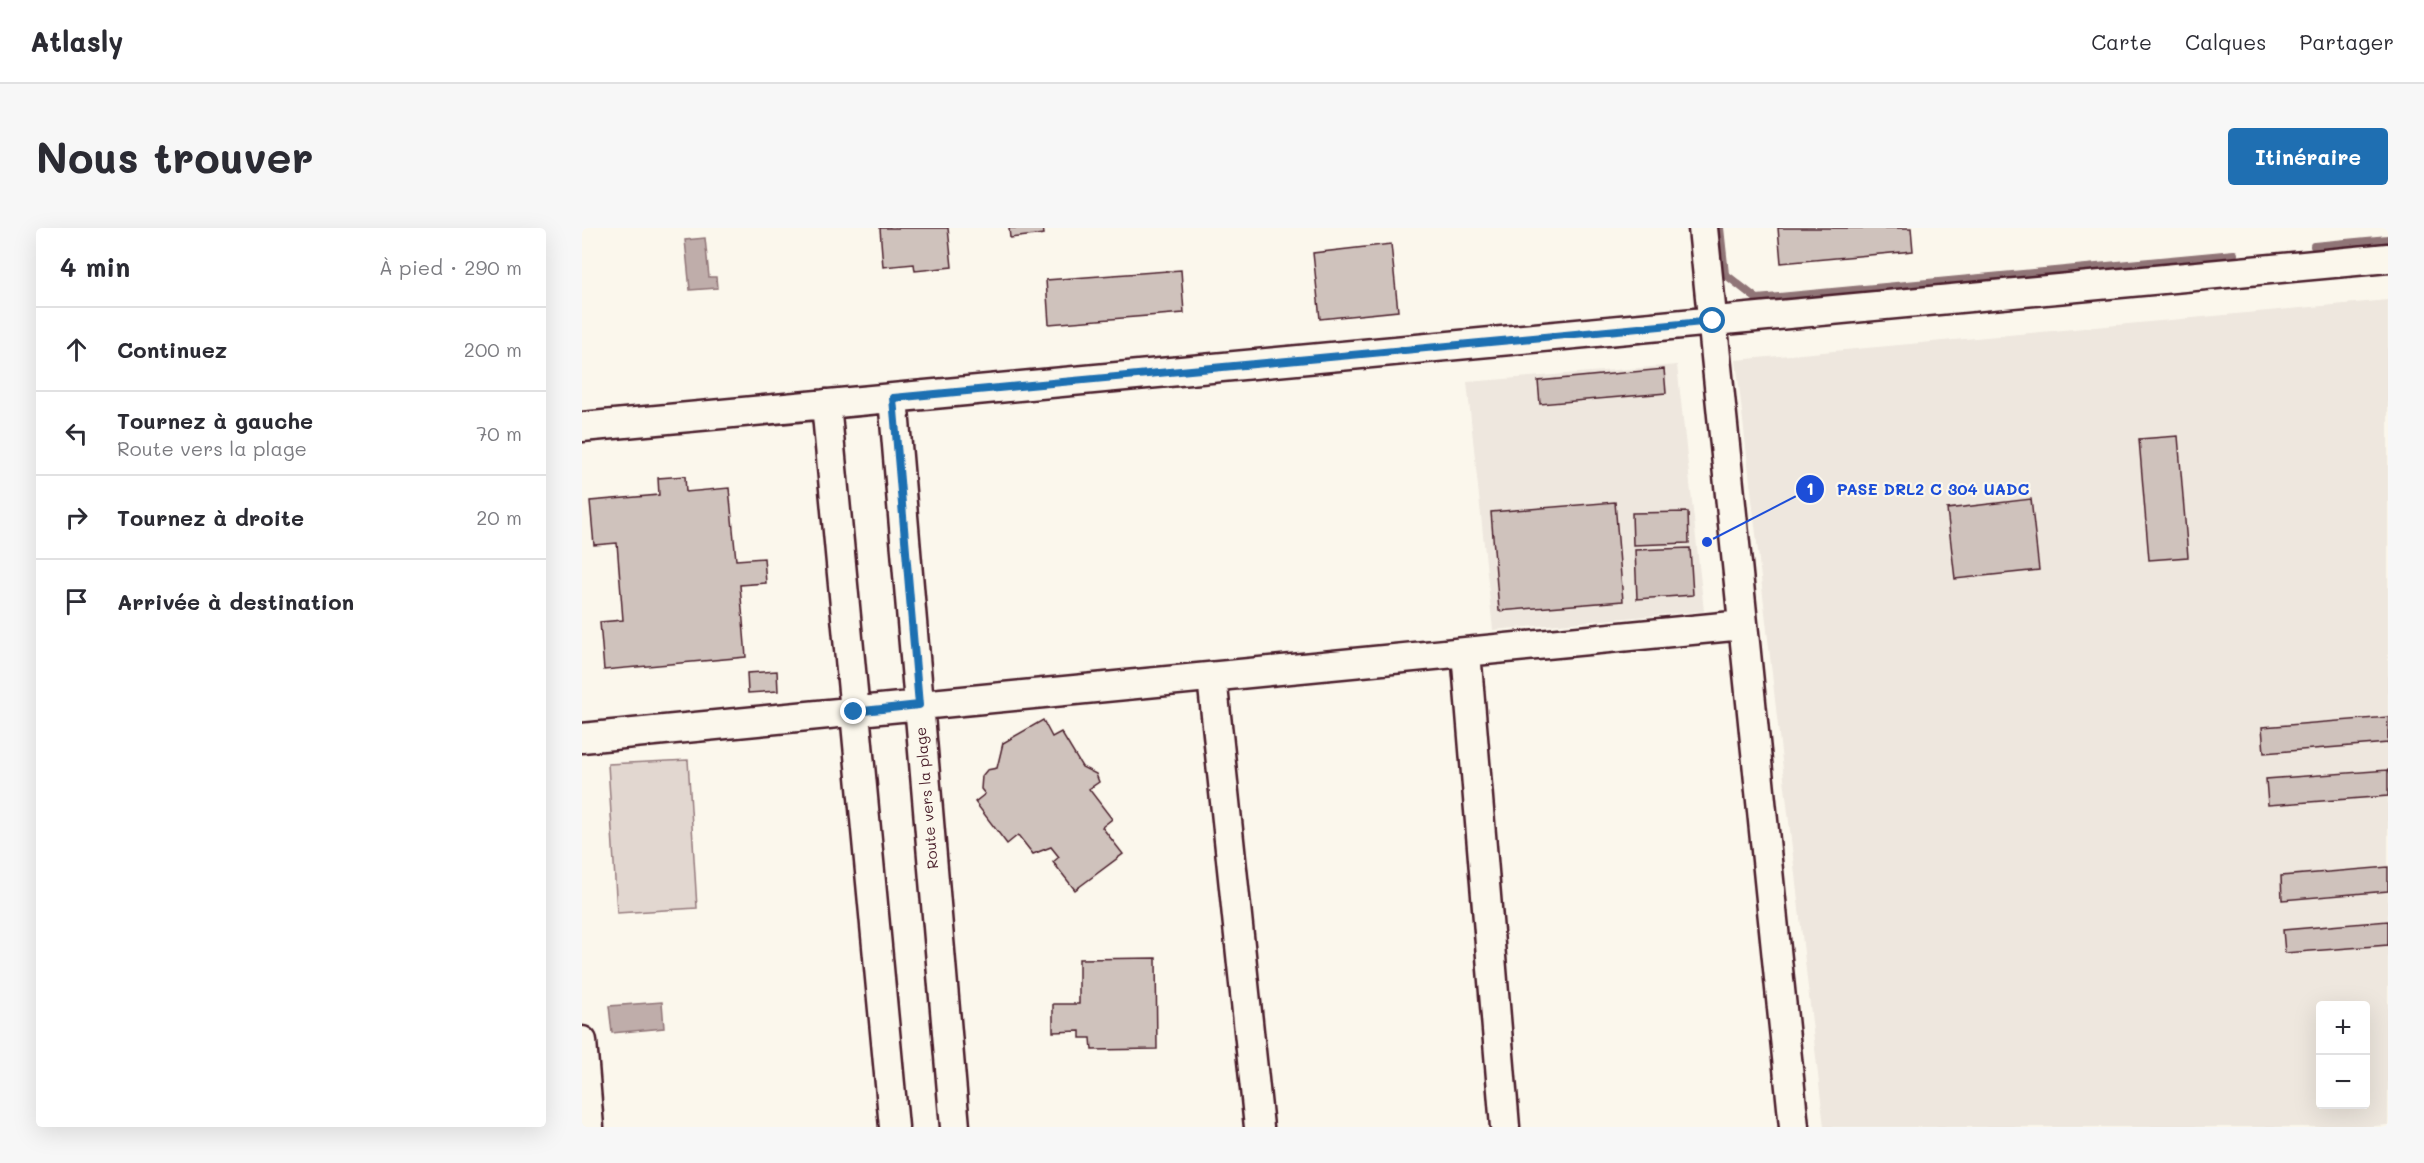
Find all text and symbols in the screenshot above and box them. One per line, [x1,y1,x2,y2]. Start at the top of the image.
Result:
text: Atlasly [30,23,124,59]
text: Carte [2091,28,2152,55]
text: Calques [2185,28,2267,55]
text: Partager [2300,28,2394,55]
button: Itinéraire [2228,128,2388,185]
text: Nous trouver [36,129,314,184]
text: 4 min [60,250,130,284]
text: À pied · 290 m [379,254,522,280]
route start [1699,307,1725,333]
icon: ahead [60,333,93,366]
text: Continuez [117,335,227,364]
text: 200 m [464,336,522,362]
text: Tournez à gauche [117,406,313,435]
icon: left [60,417,93,450]
text: 70 m [476,420,522,446]
text: Route vers la plage [117,435,307,461]
callout: PASE DRL2 C 304 UADC [1795,472,2042,506]
text: 1 [1806,476,1814,500]
text: PASE DRL2 C 304 UADC [1837,478,2029,499]
icon: right [60,501,93,534]
text: Tournez à droite [117,503,304,532]
text: 20 m [476,504,522,530]
icon: arrive [60,585,93,618]
text: Arrivée à destination [117,587,354,616]
route end [840,698,866,724]
street label: Route vers la plage [910,726,942,870]
map controls [2316,1001,2370,1109]
button: + [2316,1001,2370,1055]
button: − [2316,1055,2370,1109]

